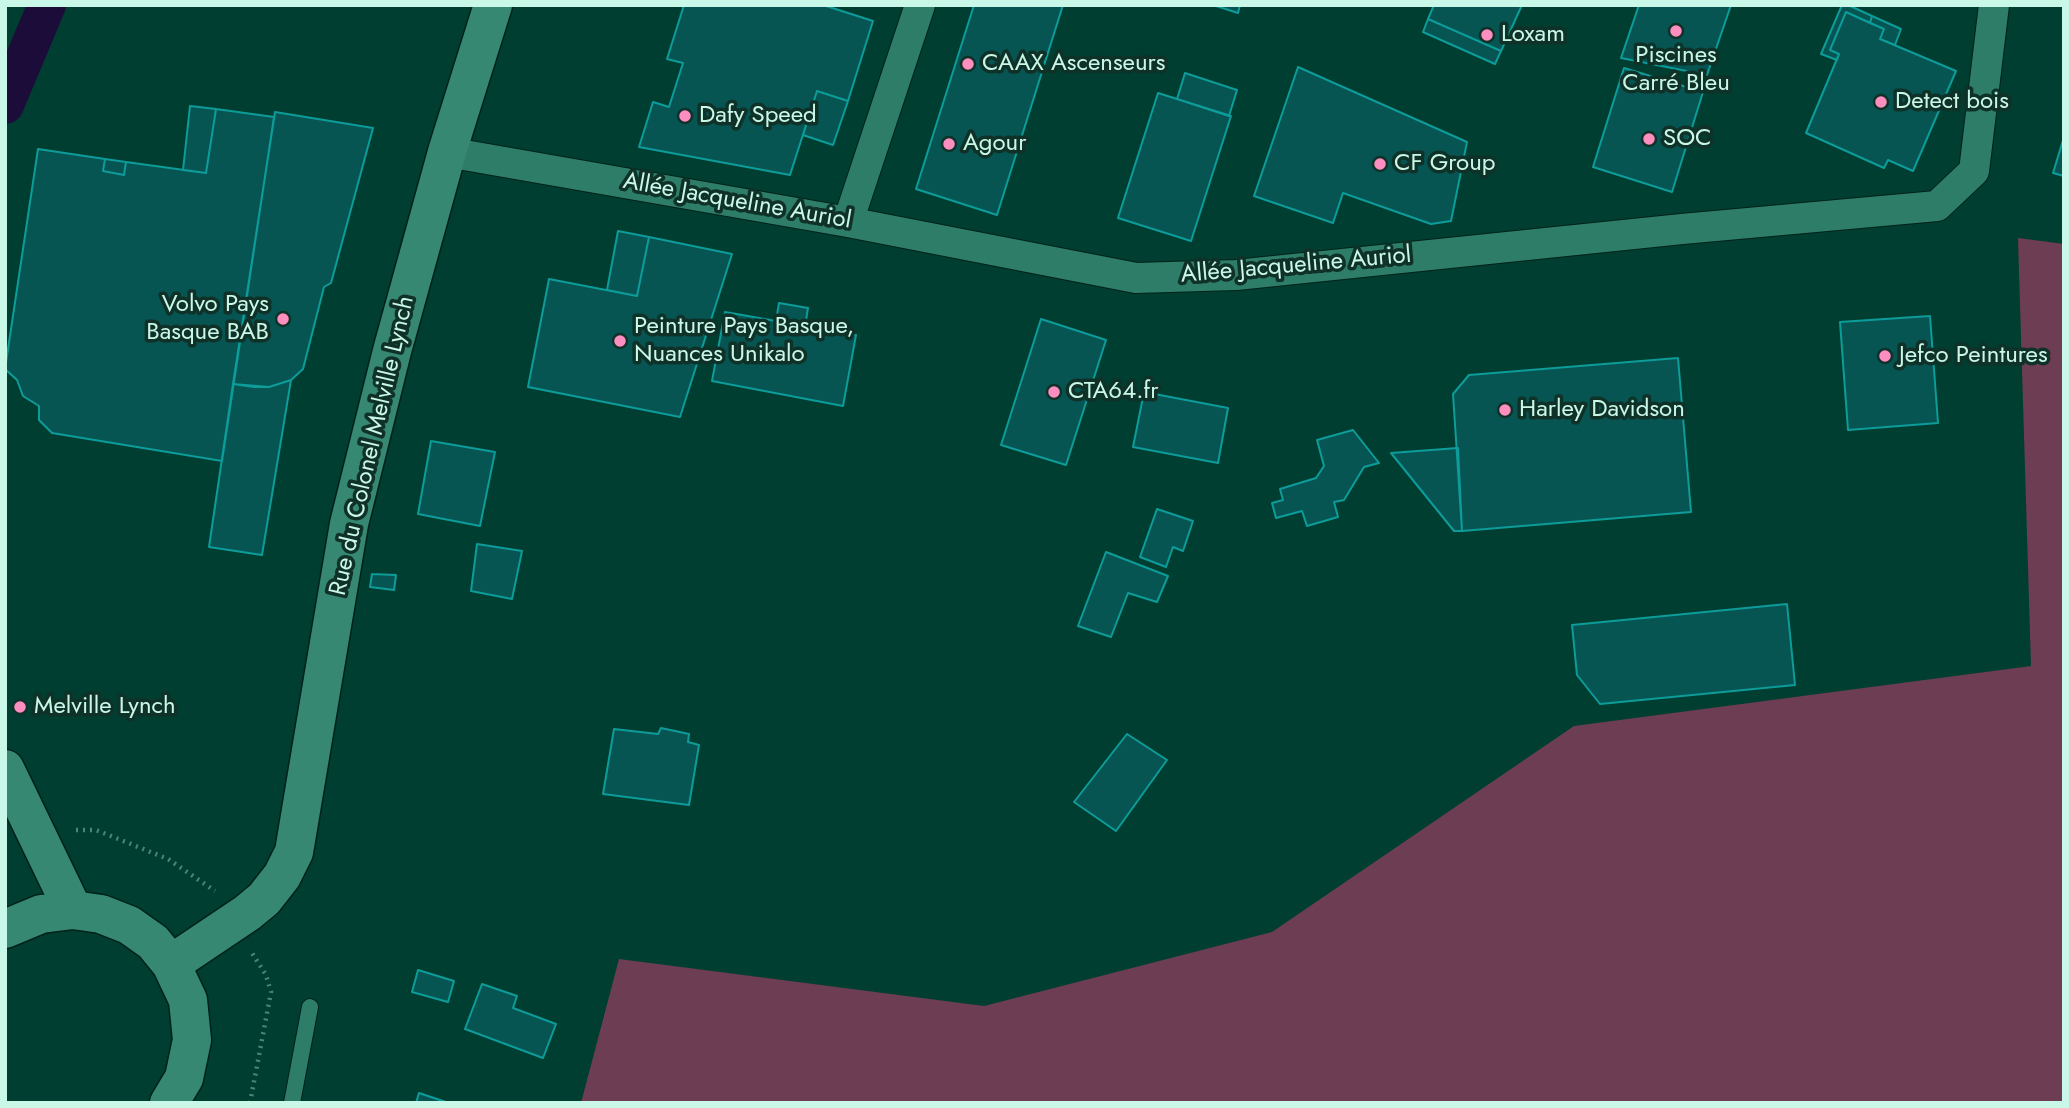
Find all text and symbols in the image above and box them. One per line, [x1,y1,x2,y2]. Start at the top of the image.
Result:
place label: Loxam [1501,21,1565,49]
marker: Piscines Carré Bleu [1668,23,1684,39]
marker: Loxam [1479,27,1495,43]
place label: Piscines Carré Bleu [1622,42,1730,98]
place label: CAAX Ascenseurs [982,50,1165,78]
marker: CAAX Ascenseurs [960,56,976,72]
place label: Detect bois [1895,88,2009,116]
marker: Detect bois [1873,94,1889,110]
place label: Dafy Speed [699,102,817,130]
marker: Dafy Speed [677,108,693,124]
place label: SOC [1663,125,1712,153]
place label: Agour [963,130,1026,158]
marker: SOC [1641,131,1657,147]
marker: Agour [941,136,957,152]
place label: CF Group [1394,150,1495,178]
marker: CF Group [1372,156,1388,172]
street label: Allée Jacqueline Auriol [621,168,853,236]
street label: Allée Jacqueline Auriol [1180,242,1412,290]
place label: Volvo Pays Basque BAB [146,291,269,347]
street label: Rue du Colonel Melville Lynch [324,293,422,599]
marker: Volvo Pays Basque BAB [275,311,291,327]
place label: Peinture Pays Basque, Nuances Unikalo [634,313,854,369]
marker: Peinture Pays Basque, Nuances Unikalo [612,333,628,349]
place label: Jefco Peintures [1899,342,2048,370]
marker: Jefco Peintures [1877,348,1893,364]
place label: CTA64.fr [1068,378,1158,406]
marker: CTA64.fr [1046,384,1062,400]
place label: Harley Davidson [1519,396,1685,424]
marker: Harley Davidson [1497,402,1513,418]
place label: Melville Lynch [34,693,176,721]
marker: Melville Lynch [12,699,28,715]

